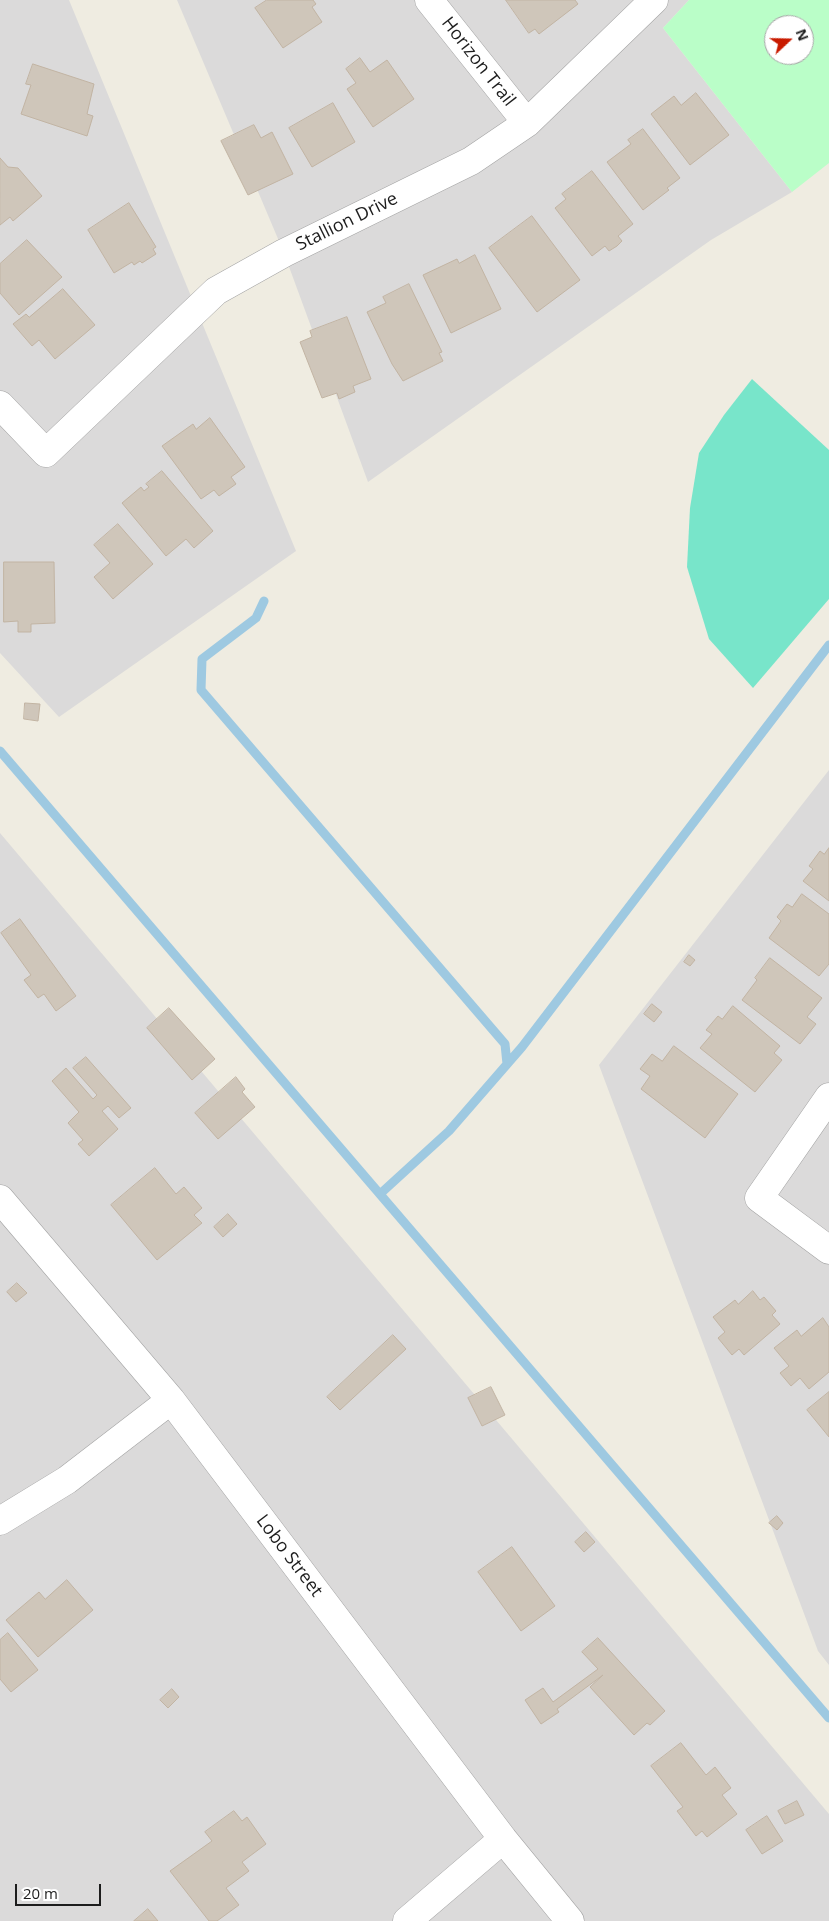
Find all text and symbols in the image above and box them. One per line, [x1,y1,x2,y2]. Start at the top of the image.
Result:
street label: Horizon Trail [436,13,520,111]
north arrow [764,15,814,65]
text: N [792,26,813,44]
street label: Stallion Drive [293,188,401,256]
street label: Lobo Street [251,1511,327,1601]
scale bar [18,1874,104,1906]
text: 20 m [23,1883,58,1903]

